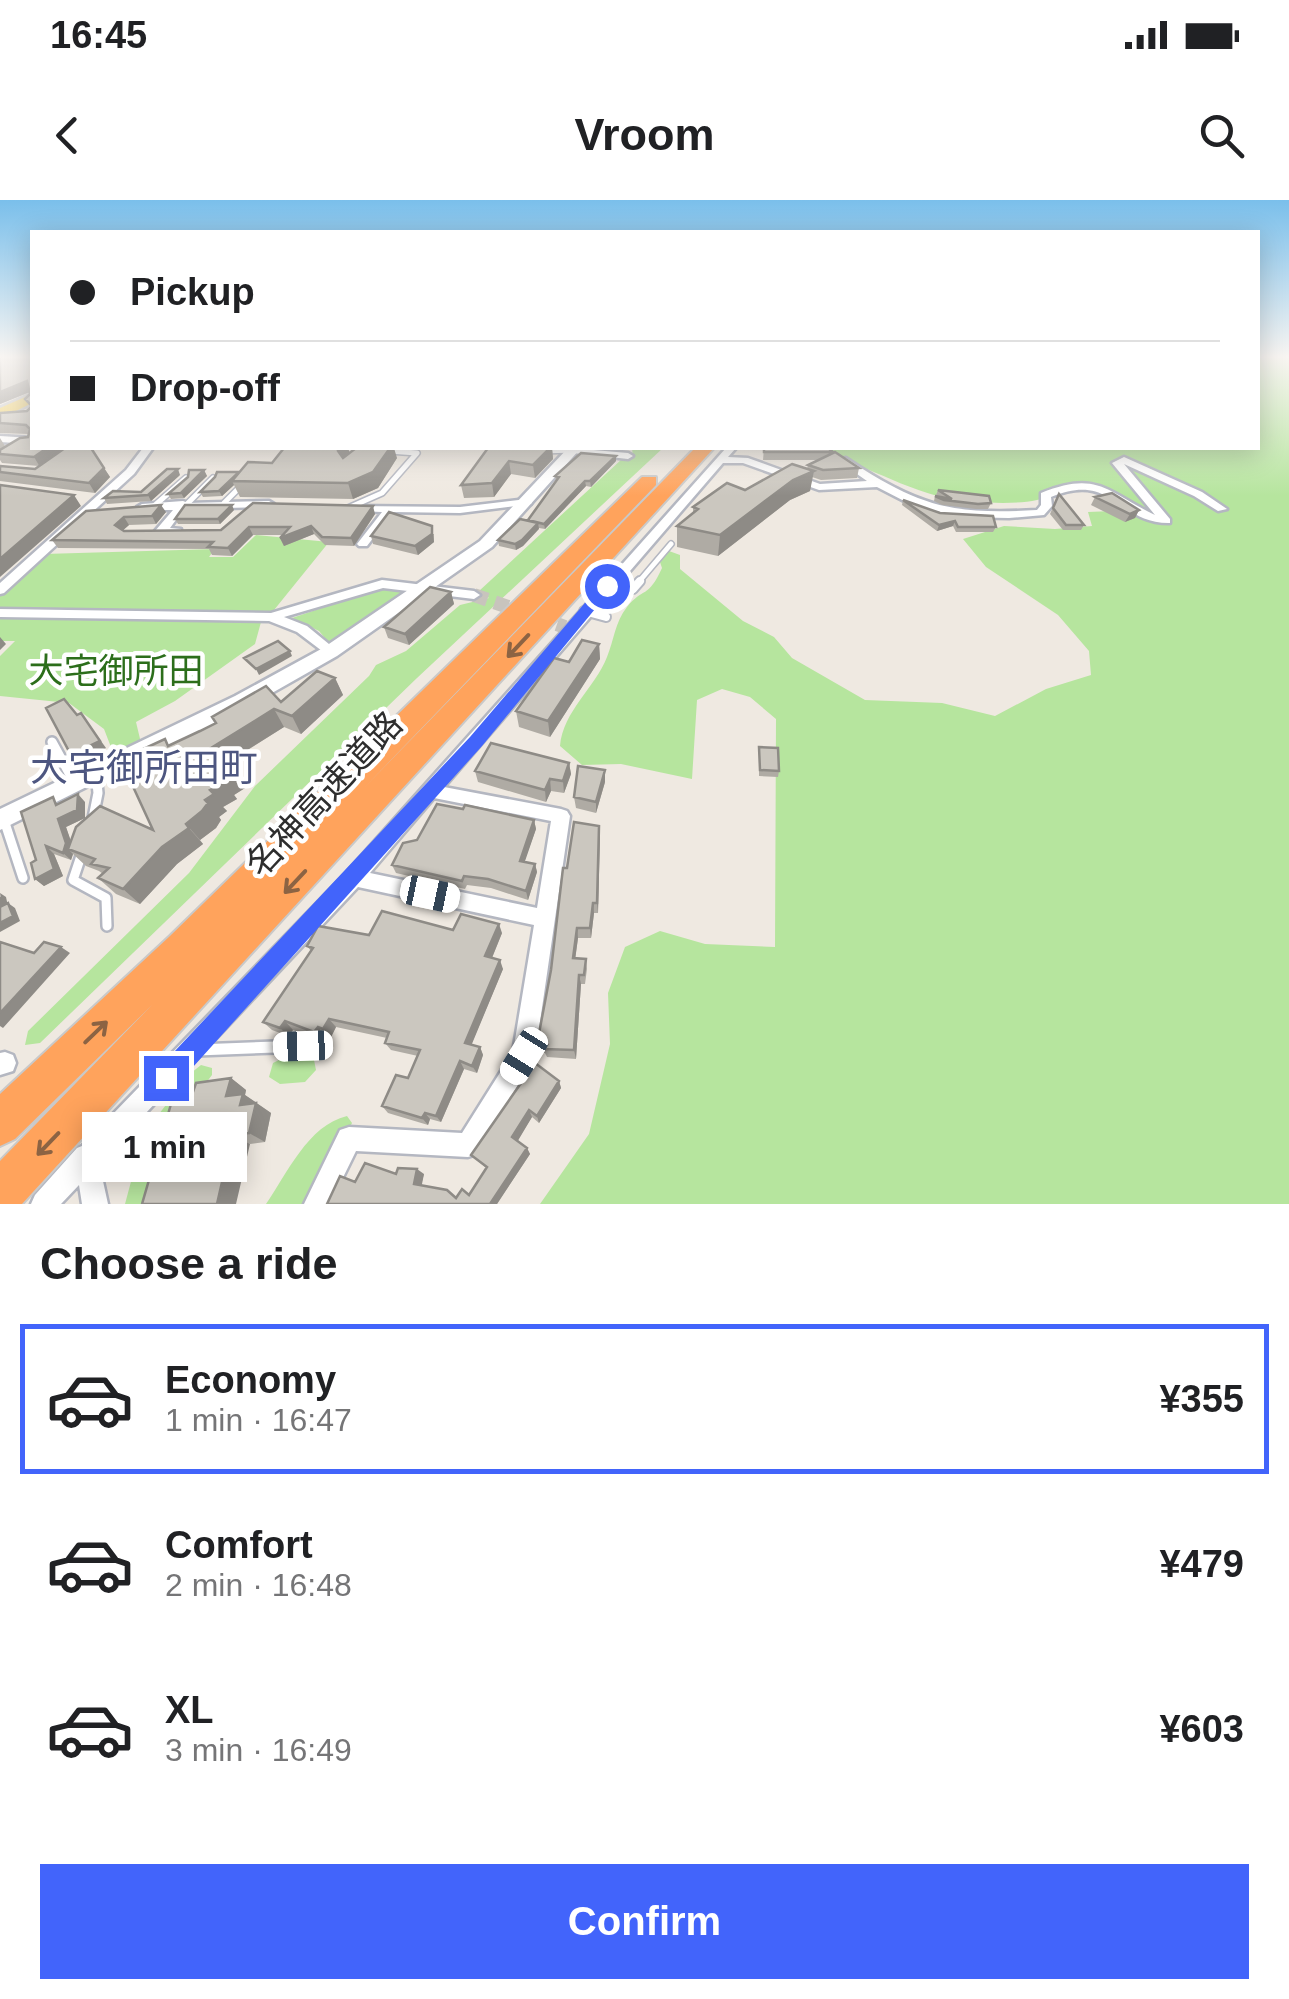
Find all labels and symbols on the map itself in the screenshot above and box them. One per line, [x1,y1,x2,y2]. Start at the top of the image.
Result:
route start [585,564,630,609]
one-way arrow [507,633,530,658]
park label: 大宅御所田 [28,651,204,690]
street label: 名神高速道路 [238,704,410,884]
district label: 大宅御所田町 [30,747,258,789]
one-way arrow [283,870,307,894]
car [398,873,462,915]
one-way arrow [83,1021,108,1044]
car [495,1023,553,1089]
car [272,1030,334,1062]
route end [144,1056,189,1101]
callout: 1 min [84,1113,248,1183]
one-way arrow [37,1131,60,1156]

